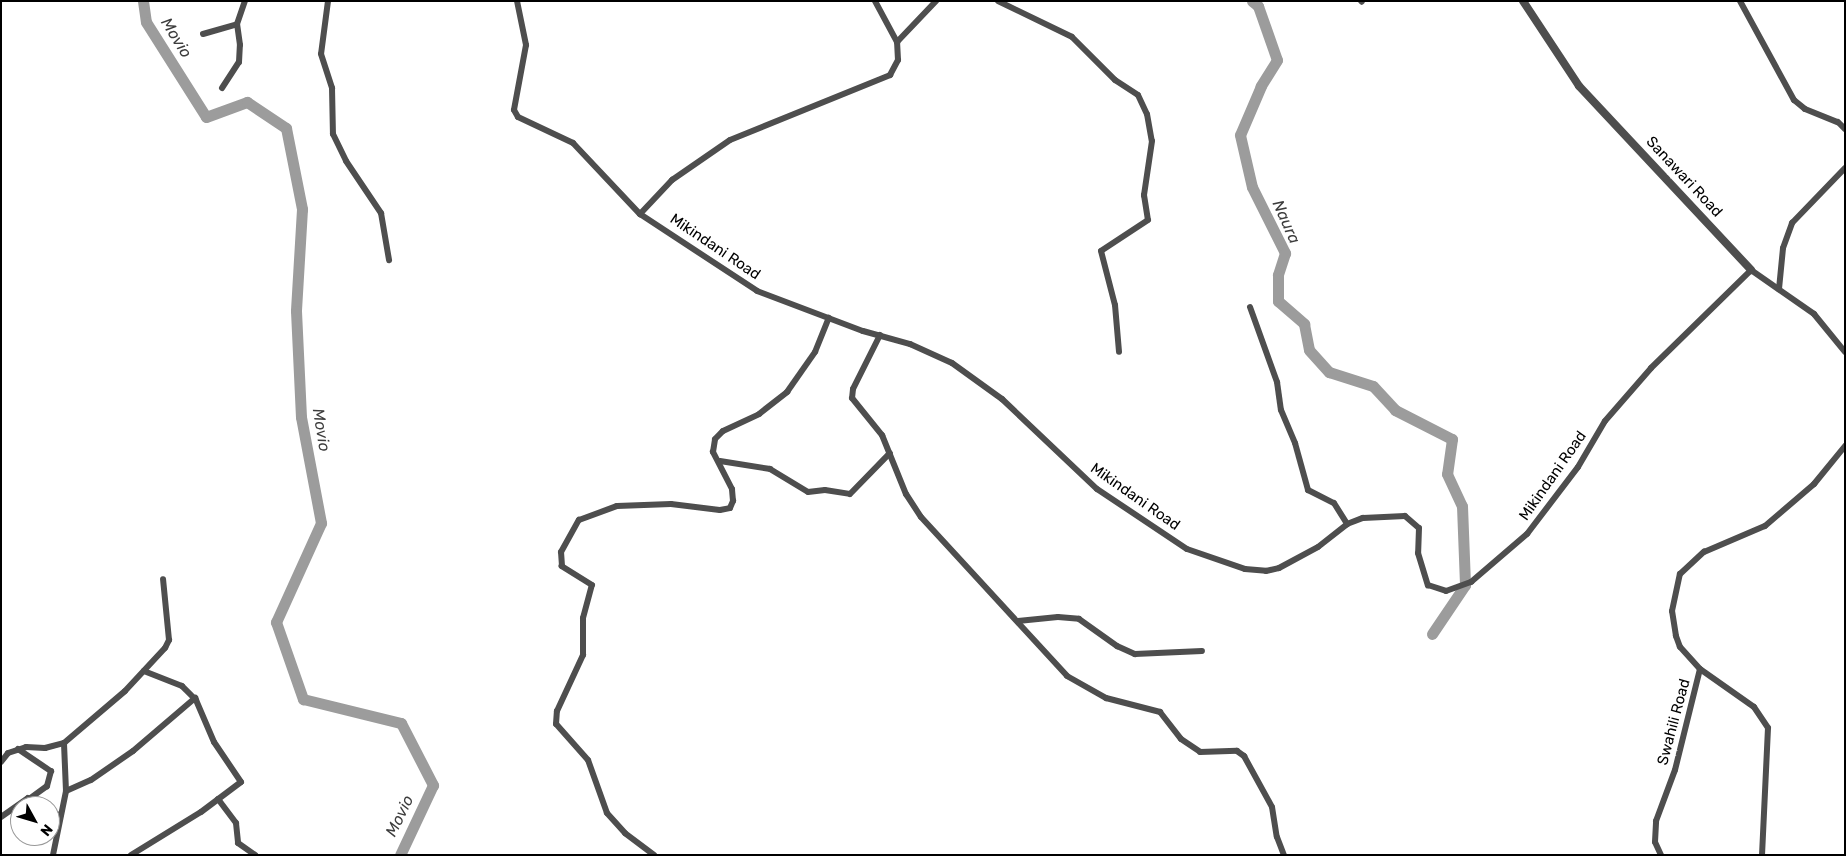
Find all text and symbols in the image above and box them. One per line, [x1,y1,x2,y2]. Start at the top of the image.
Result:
water label: Movio [156,14,196,62]
street label: Sanawari Road [1642,133,1726,221]
water label: Naura [1268,197,1304,247]
street label: Mikindani Road [666,210,764,284]
water label: Movio [308,407,334,453]
street label: Mikindani Road [1515,428,1591,524]
street label: Mikindani Road [1087,459,1183,535]
street label: Swahili Road [1654,677,1694,767]
water label: Movio [382,792,418,840]
north arrow [10,796,60,846]
text: N [36,821,56,839]

